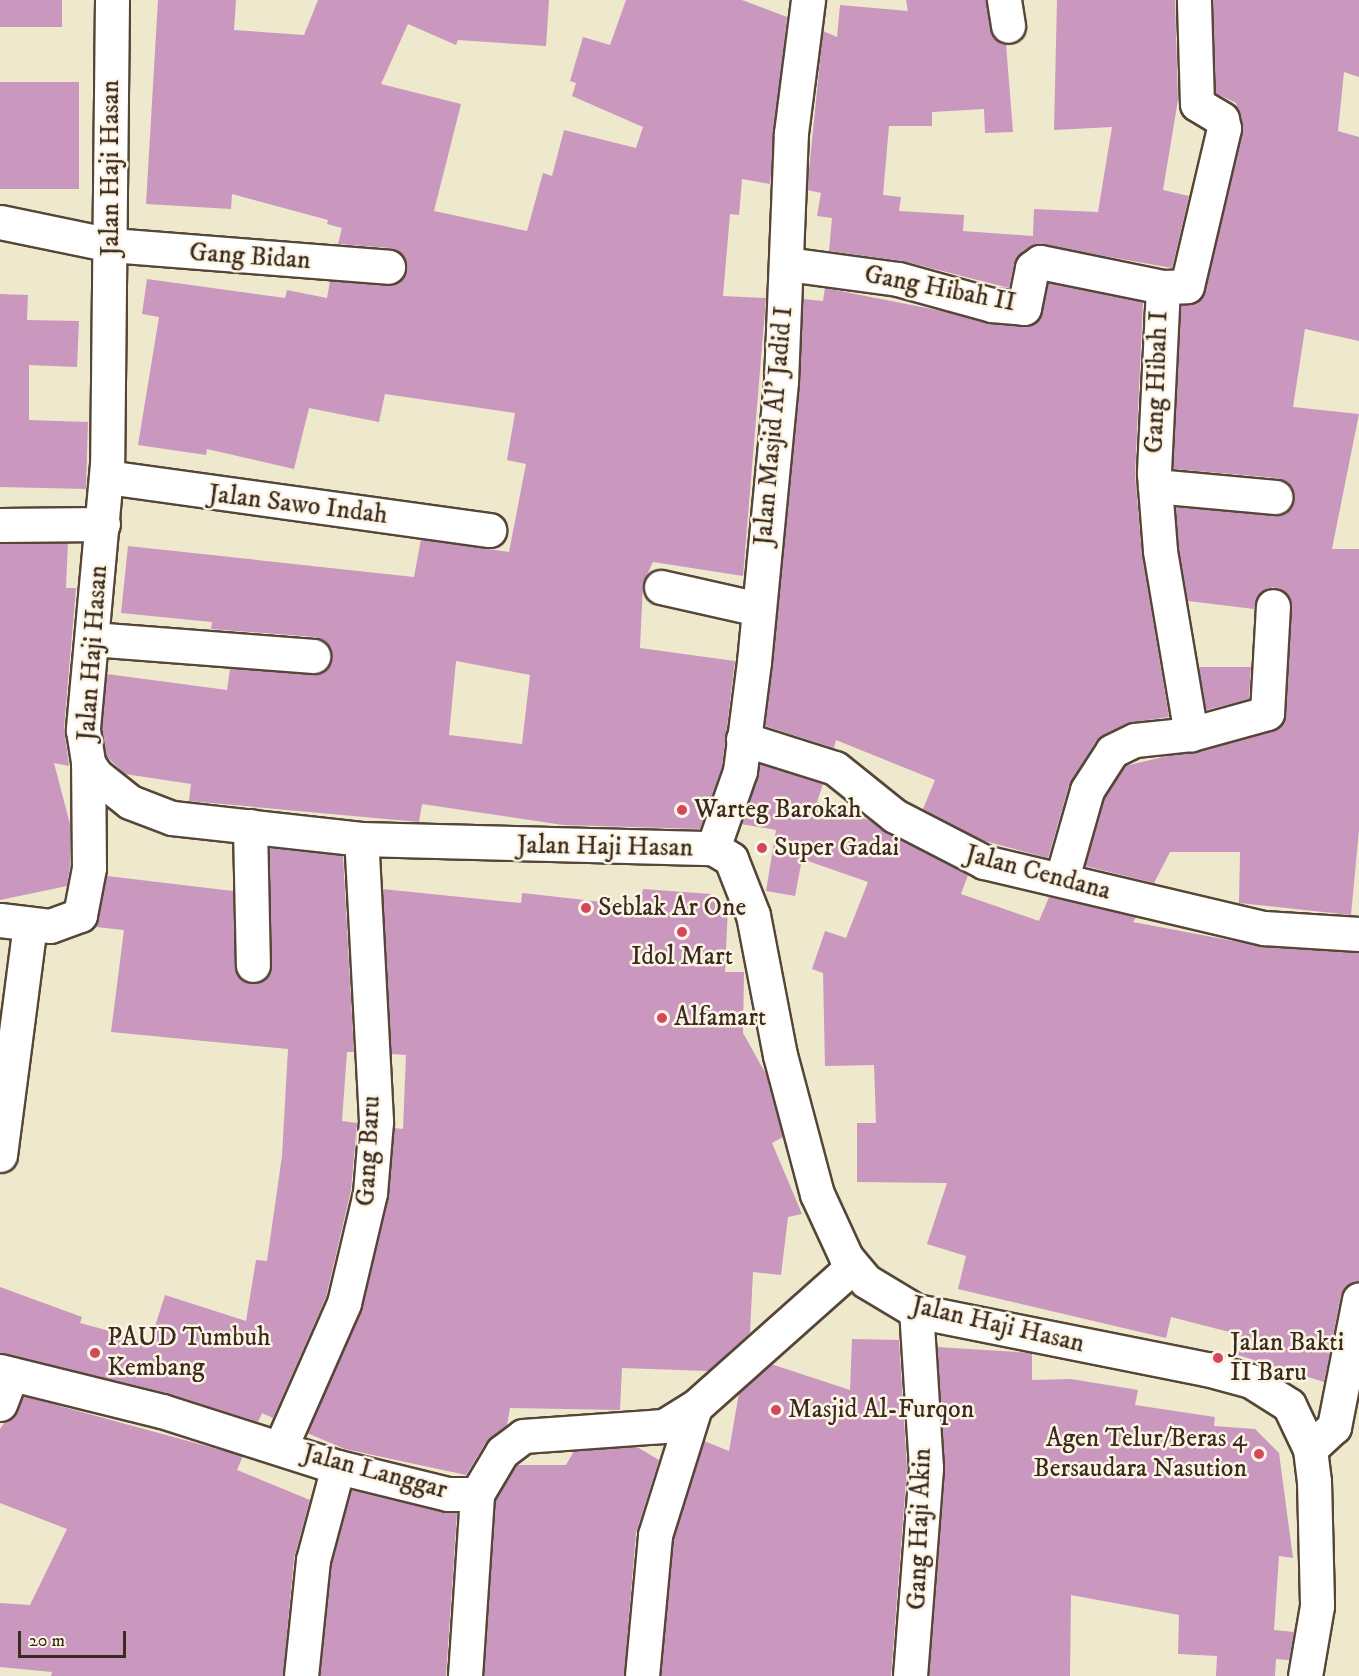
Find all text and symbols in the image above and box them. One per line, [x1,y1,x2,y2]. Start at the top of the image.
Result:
street label: Jalan Haji Hasan [95,80,127,256]
street label: Gang Bidan [188,237,312,277]
street label: Gang Hibah II [862,259,1018,319]
street label: Jalan Masjid Al' Jadid I [748,305,800,547]
street label: Gang Hibah I [1139,310,1175,454]
street label: Jalan Sawo Indah [207,479,389,531]
street label: Jalan Haji Hasan [71,564,115,742]
place label: Warteg Barokah [694,794,862,826]
marker: Warteg Barokah [675,803,689,817]
street label: Jalan Haji Hasan [517,830,693,864]
place label: Super Gadai [774,832,899,864]
street label: Jalan Cendana [962,839,1114,907]
marker: Super Gadai [755,841,769,855]
place label: Seblak Ar One [598,892,746,924]
marker: Seblak Ar One [579,901,593,915]
marker: Idol Mart [675,925,689,939]
place label: Idol Mart [631,941,733,973]
place label: Alfamart [674,1002,766,1034]
marker: Alfamart [655,1011,669,1025]
street label: Gang Baru [351,1095,387,1207]
street label: Jalan Haji Hasan [909,1290,1087,1360]
place label: PAUD Tumbuh Kembang [107,1322,271,1384]
place label: Jalan Bakti II Baru [1230,1327,1344,1388]
marker: PAUD Tumbuh Kembang [88,1346,102,1360]
marker: Jalan Bakti II Baru [1211,1351,1225,1365]
place label: Masjid Al-Furqon [788,1394,974,1426]
marker: Masjid Al-Furqon [769,1403,783,1417]
place label: Agen Telur/Beras 4 Bersaudara Nasution [1033,1423,1247,1484]
street label: Jalan Langgar [299,1438,451,1506]
street label: Gang Haji Akin [902,1447,938,1611]
marker: Agen Telur/Beras 4 Bersaudara Nasution [1252,1447,1266,1461]
scale bar [21,1619,129,1657]
text: 20 m [29,1630,65,1652]

